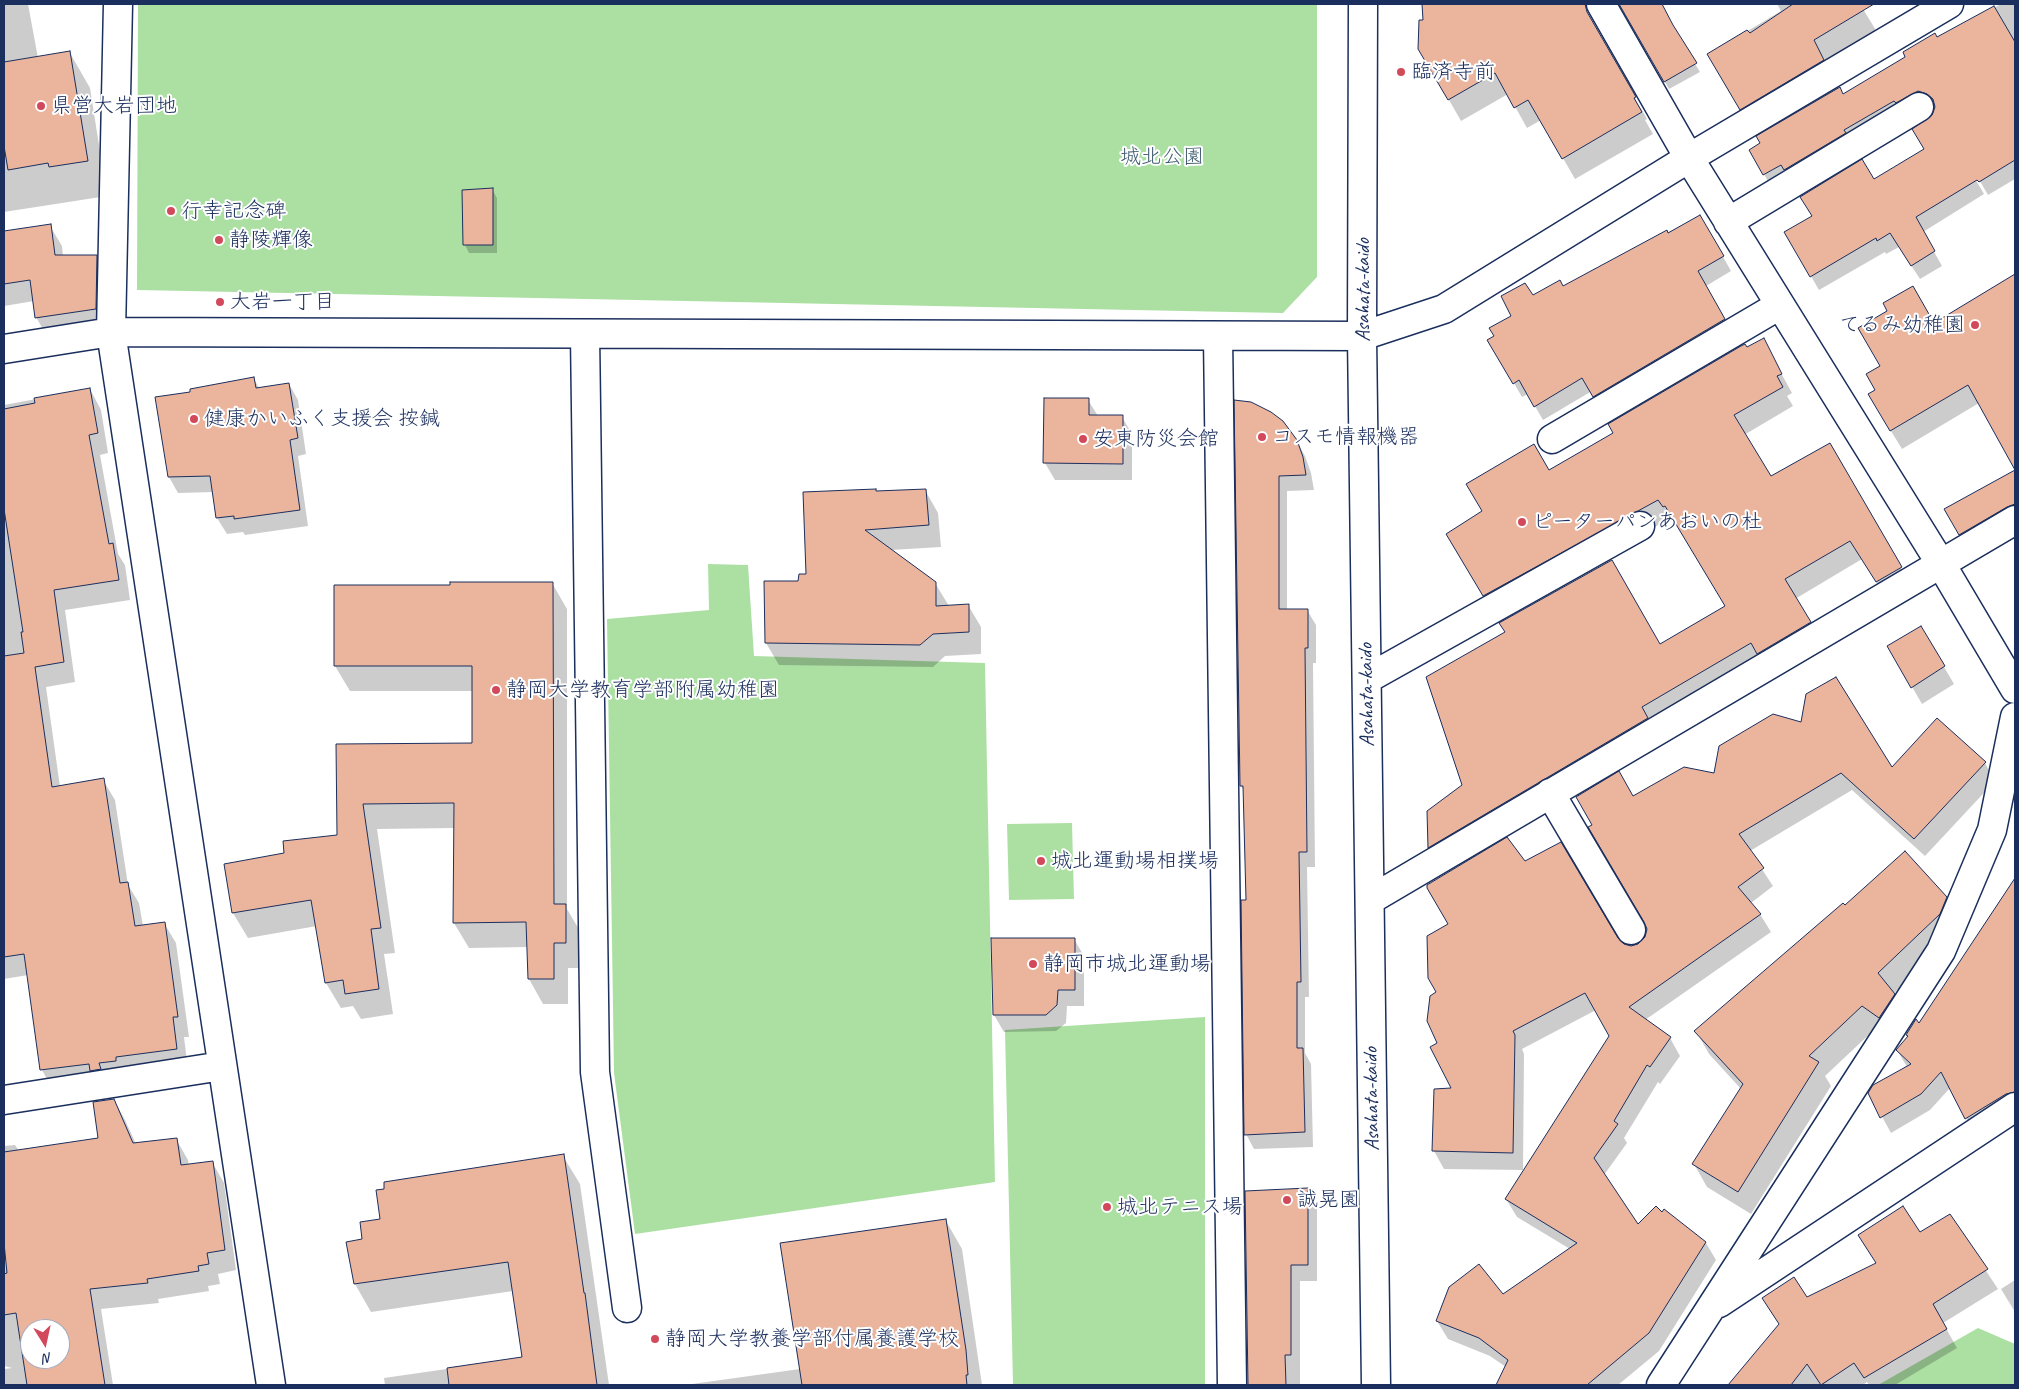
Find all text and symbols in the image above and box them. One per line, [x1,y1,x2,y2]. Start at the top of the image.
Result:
place label: 臨済寺前 [1411,59,1495,85]
marker: 臨済寺前 [1395,66,1407,78]
place label: 県営大岩団地 [51,93,177,119]
marker: 県営大岩団地 [35,100,47,112]
park label: 城北公園 [1120,144,1204,170]
place label: 行幸記念碑 [181,198,286,224]
marker: 行幸記念碑 [165,205,177,217]
place label: 静陵輝像 [229,227,313,253]
marker: 静陵輝像 [213,234,225,246]
street label: Asahata-kaido [1350,238,1376,342]
place label: 大岩一丁目 [230,289,335,315]
marker: 大岩一丁目 [214,296,226,308]
place label: てるみ幼稚園 [1839,312,1965,338]
marker: てるみ幼稚園 [1969,319,1981,331]
place label: 健康かいふく支援会 按鍼 [204,406,440,432]
marker: 健康かいふく支援会 按鍼 [188,413,200,425]
place label: コスモ情報機器 [1272,424,1419,450]
place label: 安東防災会館 [1093,426,1219,452]
marker: コスモ情報機器 [1256,431,1268,443]
marker: 安東防災会館 [1077,433,1089,445]
place label: ピーターパンあおいの杜 [1532,509,1762,535]
marker: ピーターパンあおいの杜 [1516,516,1528,528]
street label: Asahata-kaido [1353,643,1381,747]
place label: 静岡大学教育学部附属幼稚園 [506,677,779,703]
marker: 静岡大学教育学部附属幼稚園 [490,684,502,696]
place label: 城北運動場相撲場 [1051,848,1219,874]
marker: 城北運動場相撲場 [1035,855,1047,867]
place label: 静岡市城北運動場 [1043,951,1211,977]
marker: 静岡市城北運動場 [1027,958,1039,970]
street label: Asahata-kaido [1358,1047,1386,1151]
place label: 誠晃園 [1297,1187,1360,1213]
place label: 城北テニス場 [1117,1194,1243,1220]
marker: 誠晃園 [1281,1194,1293,1206]
marker: 城北テニス場 [1101,1201,1113,1213]
north arrow [20,1319,70,1369]
place label: 静岡大学教養学部付属養護学校 [665,1326,959,1352]
marker: 静岡大学教養学部付属養護学校 [649,1333,661,1345]
text: N [42,1349,53,1367]

